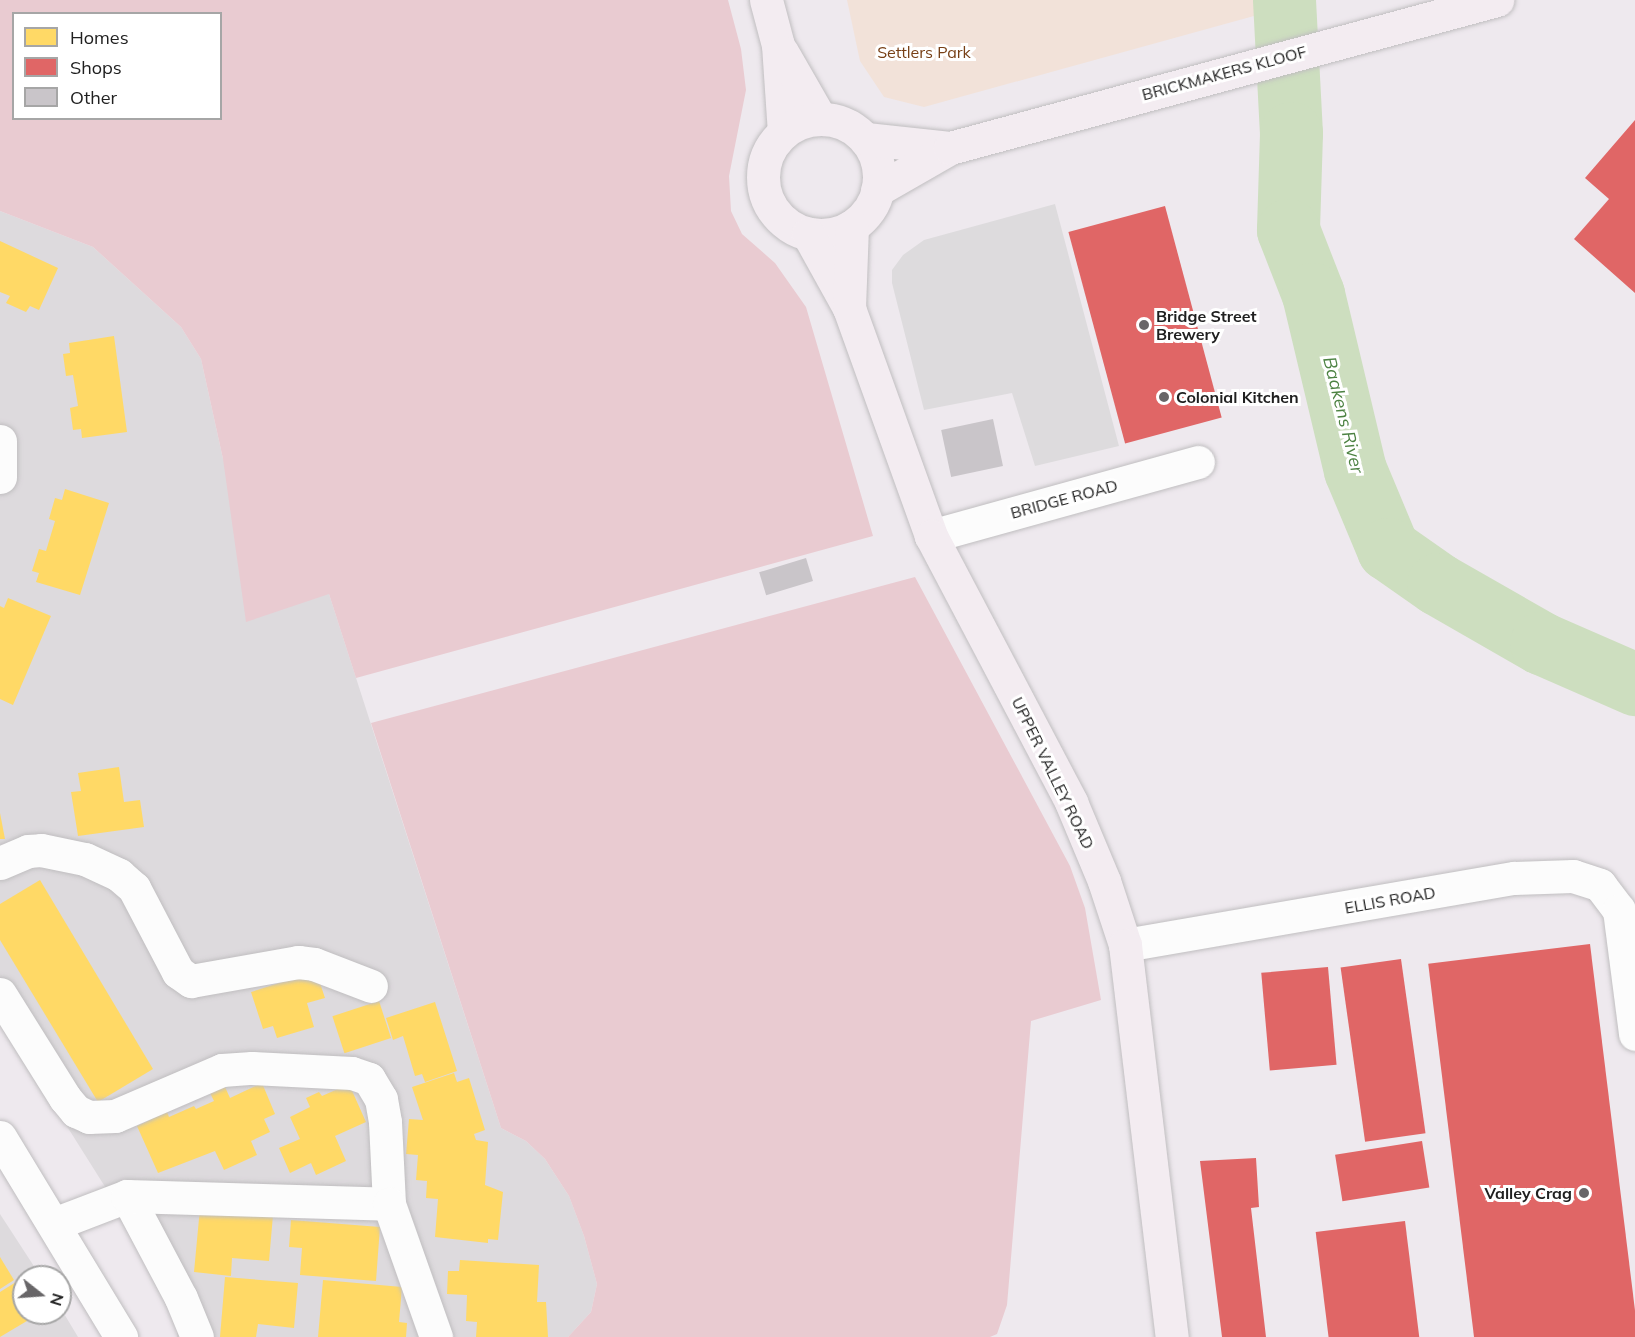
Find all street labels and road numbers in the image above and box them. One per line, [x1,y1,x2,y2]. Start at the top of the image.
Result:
street label: BRICKMAKERS KLOOF [1140,42,1308,104]
street label: BRIDGE ROAD [1008,475,1120,523]
street label: UPPER VALLEY ROAD [1008,694,1098,852]
street label: ELLIS ROAD [1343,883,1437,917]

